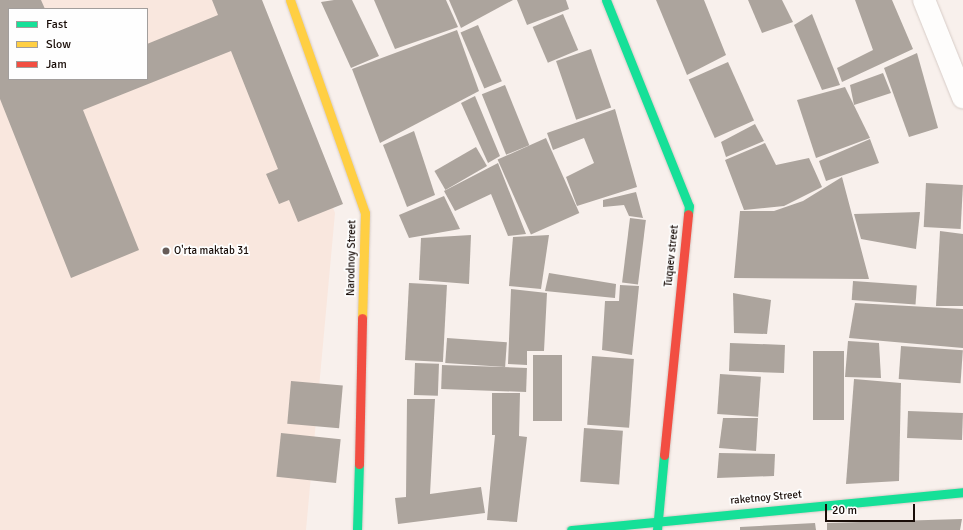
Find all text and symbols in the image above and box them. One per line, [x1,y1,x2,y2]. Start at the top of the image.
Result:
legend [8,8,148,80]
text: Fast [46,17,67,32]
text: Slow [46,37,71,52]
text: Jam [46,57,67,72]
street label: Narodnoy Street [345,220,359,296]
street label: Tuqaev street [662,224,682,288]
place label: O'rta maktab 31 [174,244,249,258]
marker: O'rta maktab 31 [161,246,171,256]
street label: raketnoy Street [730,488,802,508]
scale bar [827,496,917,522]
text: 20 m [832,503,857,518]

